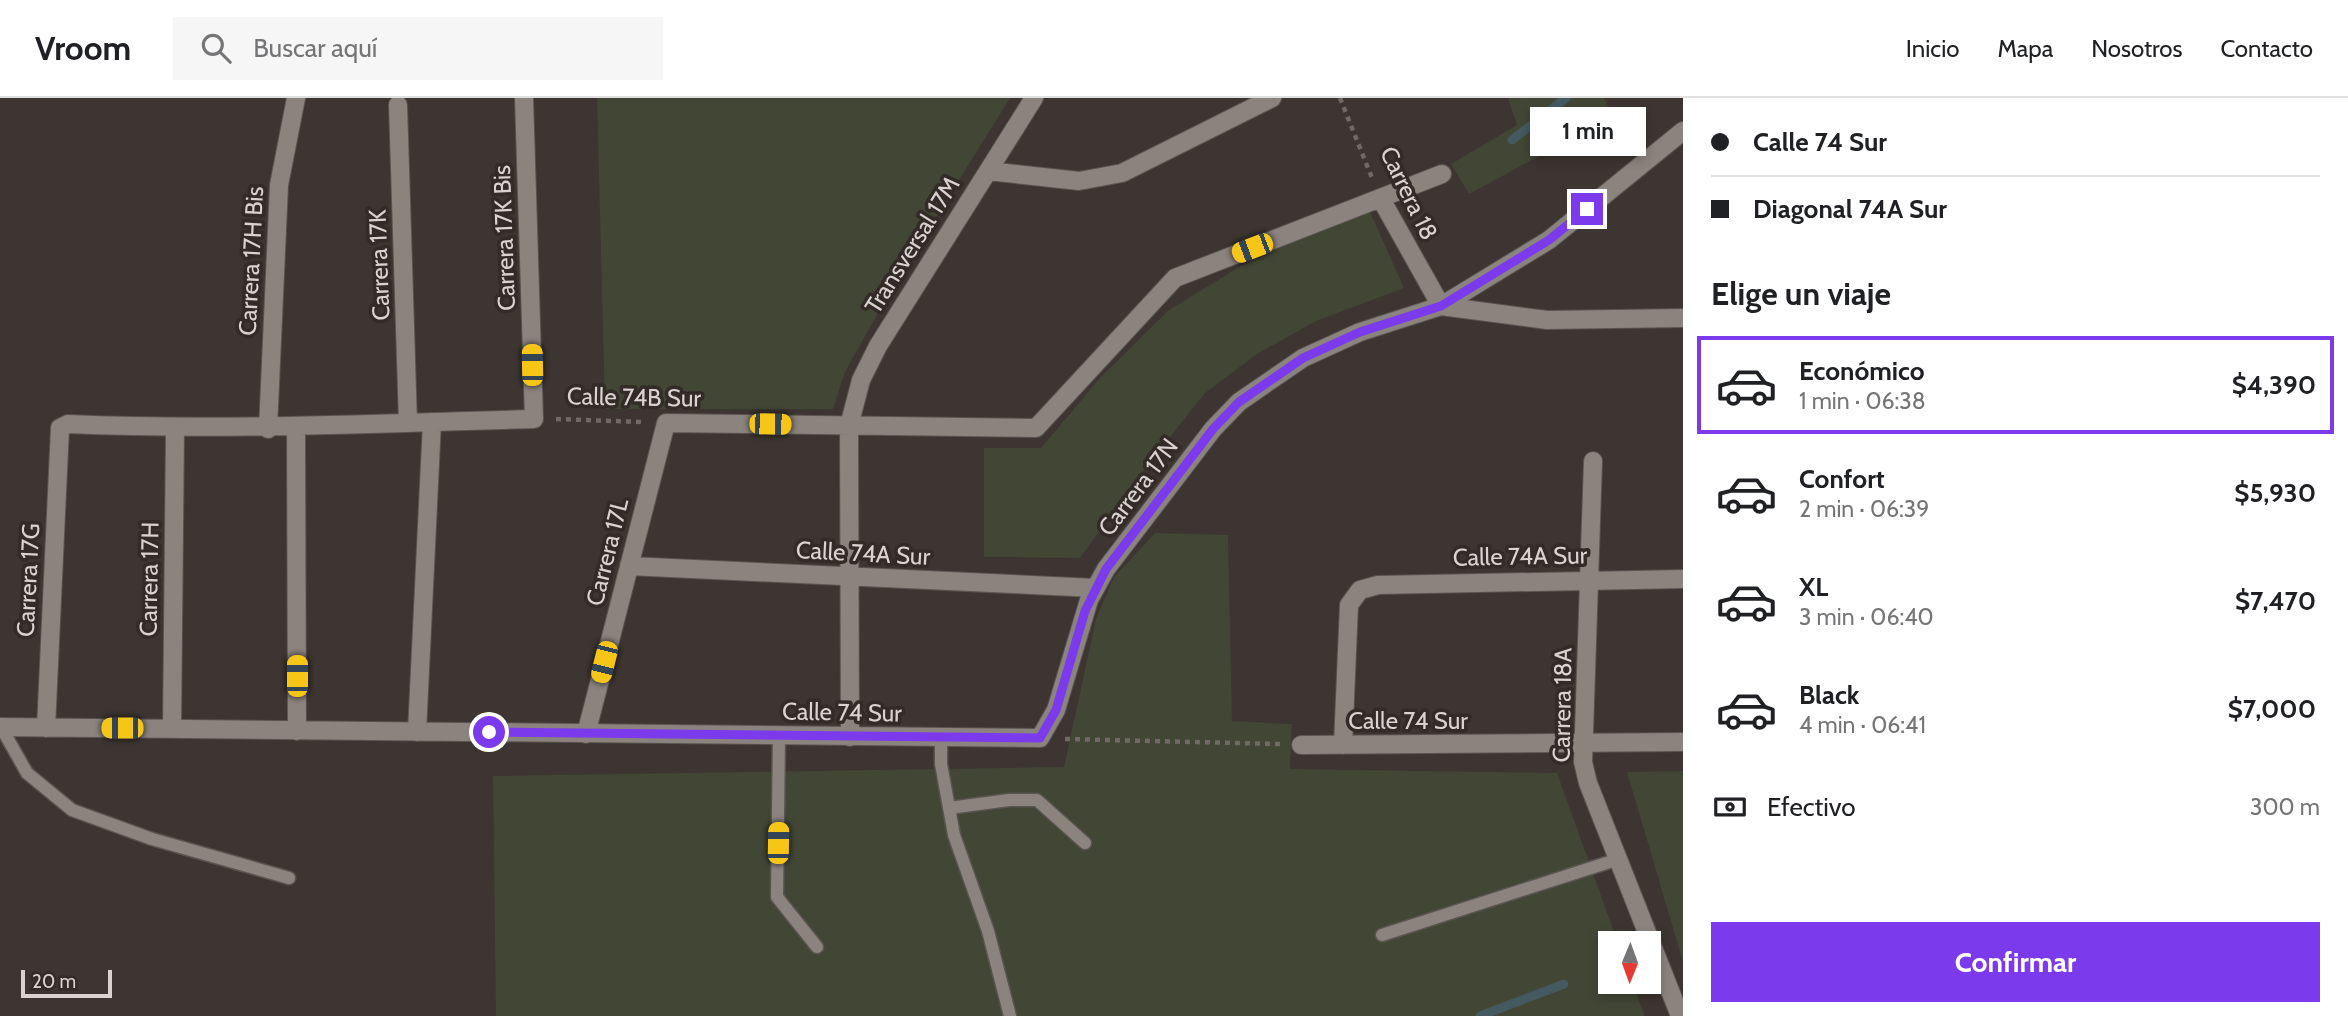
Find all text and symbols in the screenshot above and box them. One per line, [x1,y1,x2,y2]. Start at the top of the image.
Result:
search box [173,17,663,80]
text: Vroom [35,28,131,68]
icon: search [197,29,235,67]
text: Buscar aquí [253,32,377,64]
text: Inicio [1906,34,1959,63]
text: Mapa [1997,34,2053,63]
text: Nosotros [2091,34,2182,63]
text: Contacto [2220,34,2313,63]
callout: 1 min [1529,108,1645,156]
text: 1 min [1562,117,1614,145]
text: Calle 74 Sur [1753,126,1887,158]
street label: Carrera 18 [1374,142,1444,244]
street label: Carrera 17K Bis [487,165,521,311]
street label: Transversal 17M [858,171,966,319]
street label: Carrera 17H Bis [233,186,269,336]
route end [1571,193,1603,225]
text: Diagonal 74A Sur [1753,193,1947,225]
street label: Carrera 17K [363,208,395,321]
car [1229,231,1276,265]
text: Elige un viaje [1711,274,1891,313]
car [522,344,543,386]
icon: car [1715,354,1778,417]
text: Económico [1799,355,1925,387]
text: $4,390 [2232,369,2316,401]
street label: Calle 74B Sur [567,381,702,413]
text: 1 min · 06:38 [1799,387,1926,415]
car [749,413,792,435]
street label: Carrera 17N [1092,433,1184,541]
icon: car [1715,462,1778,525]
text: Confort [1799,463,1885,495]
text: $5,930 [2234,477,2316,509]
street label: Carrera 17L [580,495,634,609]
text: 2 min · 06:39 [1799,495,1929,523]
street label: Carrera 17H [134,521,164,637]
street label: Carrera 17G [11,523,45,637]
street label: Calle 74A Sur [795,535,931,571]
street label: Calle 74A Sur [1452,540,1588,572]
icon: car [1715,570,1778,633]
text: XL [1799,571,1828,603]
text: $7,470 [2235,585,2316,617]
text: 3 min · 06:40 [1799,603,1934,631]
car [589,639,620,685]
street label: Carrera 18A [1546,647,1578,763]
car [287,655,308,697]
icon: car [1715,678,1778,741]
text: Black [1799,679,1859,711]
text: $7,000 [2228,693,2316,725]
street label: Calle 74 Sur [782,696,903,728]
street label: Calle 74 Sur [1348,706,1468,735]
text: 4 min · 06:41 [1799,711,1926,739]
route start [473,716,505,748]
car [102,718,144,739]
icon: cash [1711,788,1749,826]
text: Efectivo [1767,791,1856,823]
text: 300 m [2250,793,2320,821]
car [768,822,789,864]
button: Confirmar [1711,922,2320,1002]
north arrow [1598,931,1661,994]
map controls [1598,931,1661,994]
scale bar [21,967,112,999]
text: 20 m [32,970,76,993]

